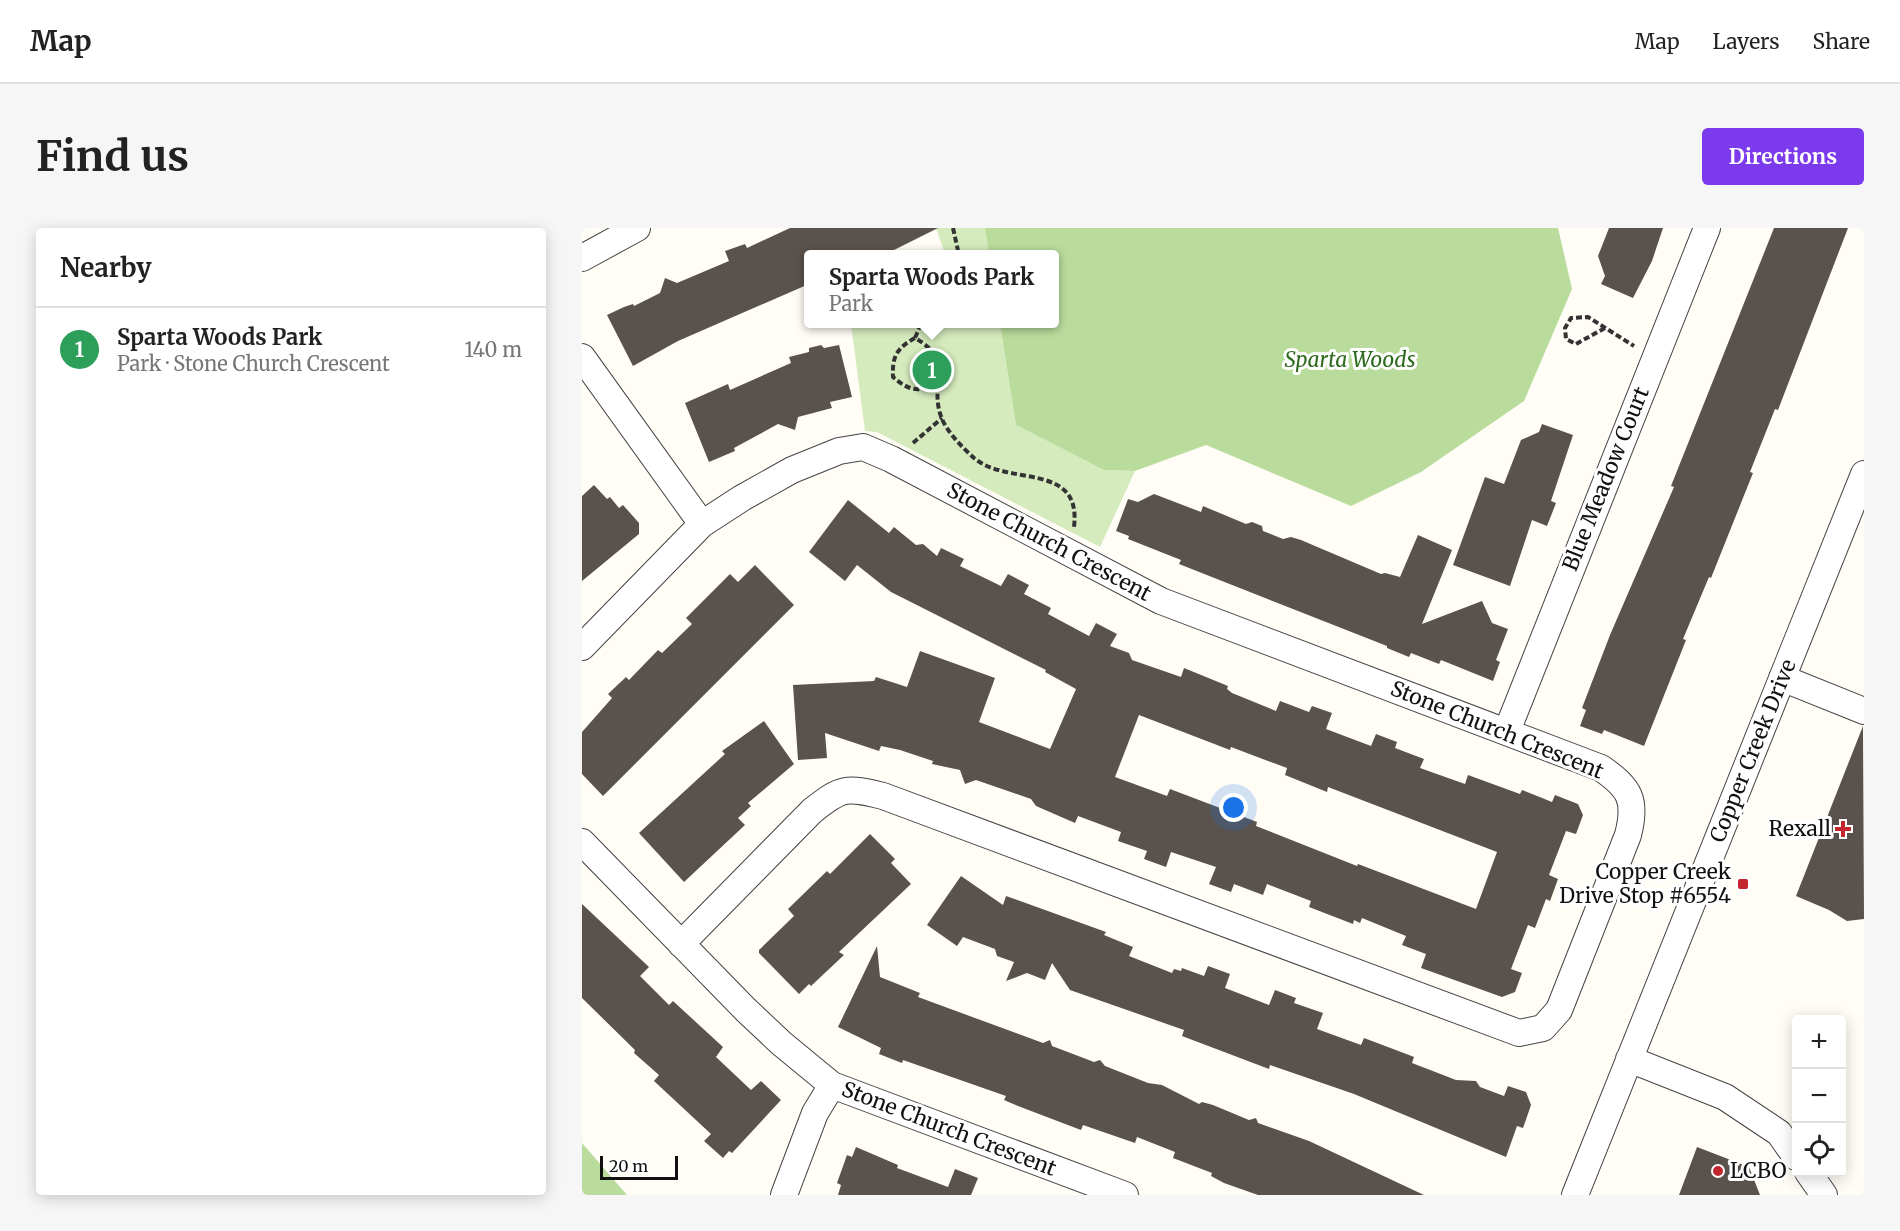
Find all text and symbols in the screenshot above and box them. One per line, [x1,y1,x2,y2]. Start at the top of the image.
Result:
text: Map [30,23,92,59]
text: Map [1635,28,1680,55]
text: Layers [1713,28,1780,55]
text: Share [1813,28,1870,55]
button: Directions [1702,128,1864,185]
text: Find us [36,130,189,182]
popup [804,250,1059,328]
text: Nearby [60,251,152,284]
text: Sparta Woods Park [829,263,1034,291]
text: Park [829,291,873,316]
text: Sparta Woods Park [117,323,322,351]
text: 1 [75,337,84,362]
text: 140 m [465,337,522,362]
park label: Sparta Woods [1285,346,1416,373]
pin: 1 [912,348,952,392]
text: Park · Stone Church Crescent [117,351,390,376]
street label: Blue Meadow Court [1556,383,1655,575]
street label: Stone Church Crescent [943,476,1156,607]
street label: Copper Creek Drive [1703,655,1802,846]
street label: Stone Church Crescent [1387,674,1608,785]
your location [1219,793,1248,822]
place label: Rexall [1769,815,1831,842]
marker: Rexall [1836,822,1850,836]
place label: Copper Creek Drive Stop #6554 [1559,858,1732,909]
marker: Copper Creek Drive Stop #6554 [1736,877,1750,891]
map controls [1792,1015,1846,1177]
button: + [1792,1015,1846,1069]
button: − [1792,1069,1846,1123]
street label: Stone Church Crescent [838,1075,1060,1182]
button: locate [1792,1123,1846,1177]
scale bar [600,1153,678,1180]
text: 20 m [609,1156,648,1176]
place label: LCBO [1730,1157,1787,1184]
marker: LCBO [1711,1164,1725,1178]

